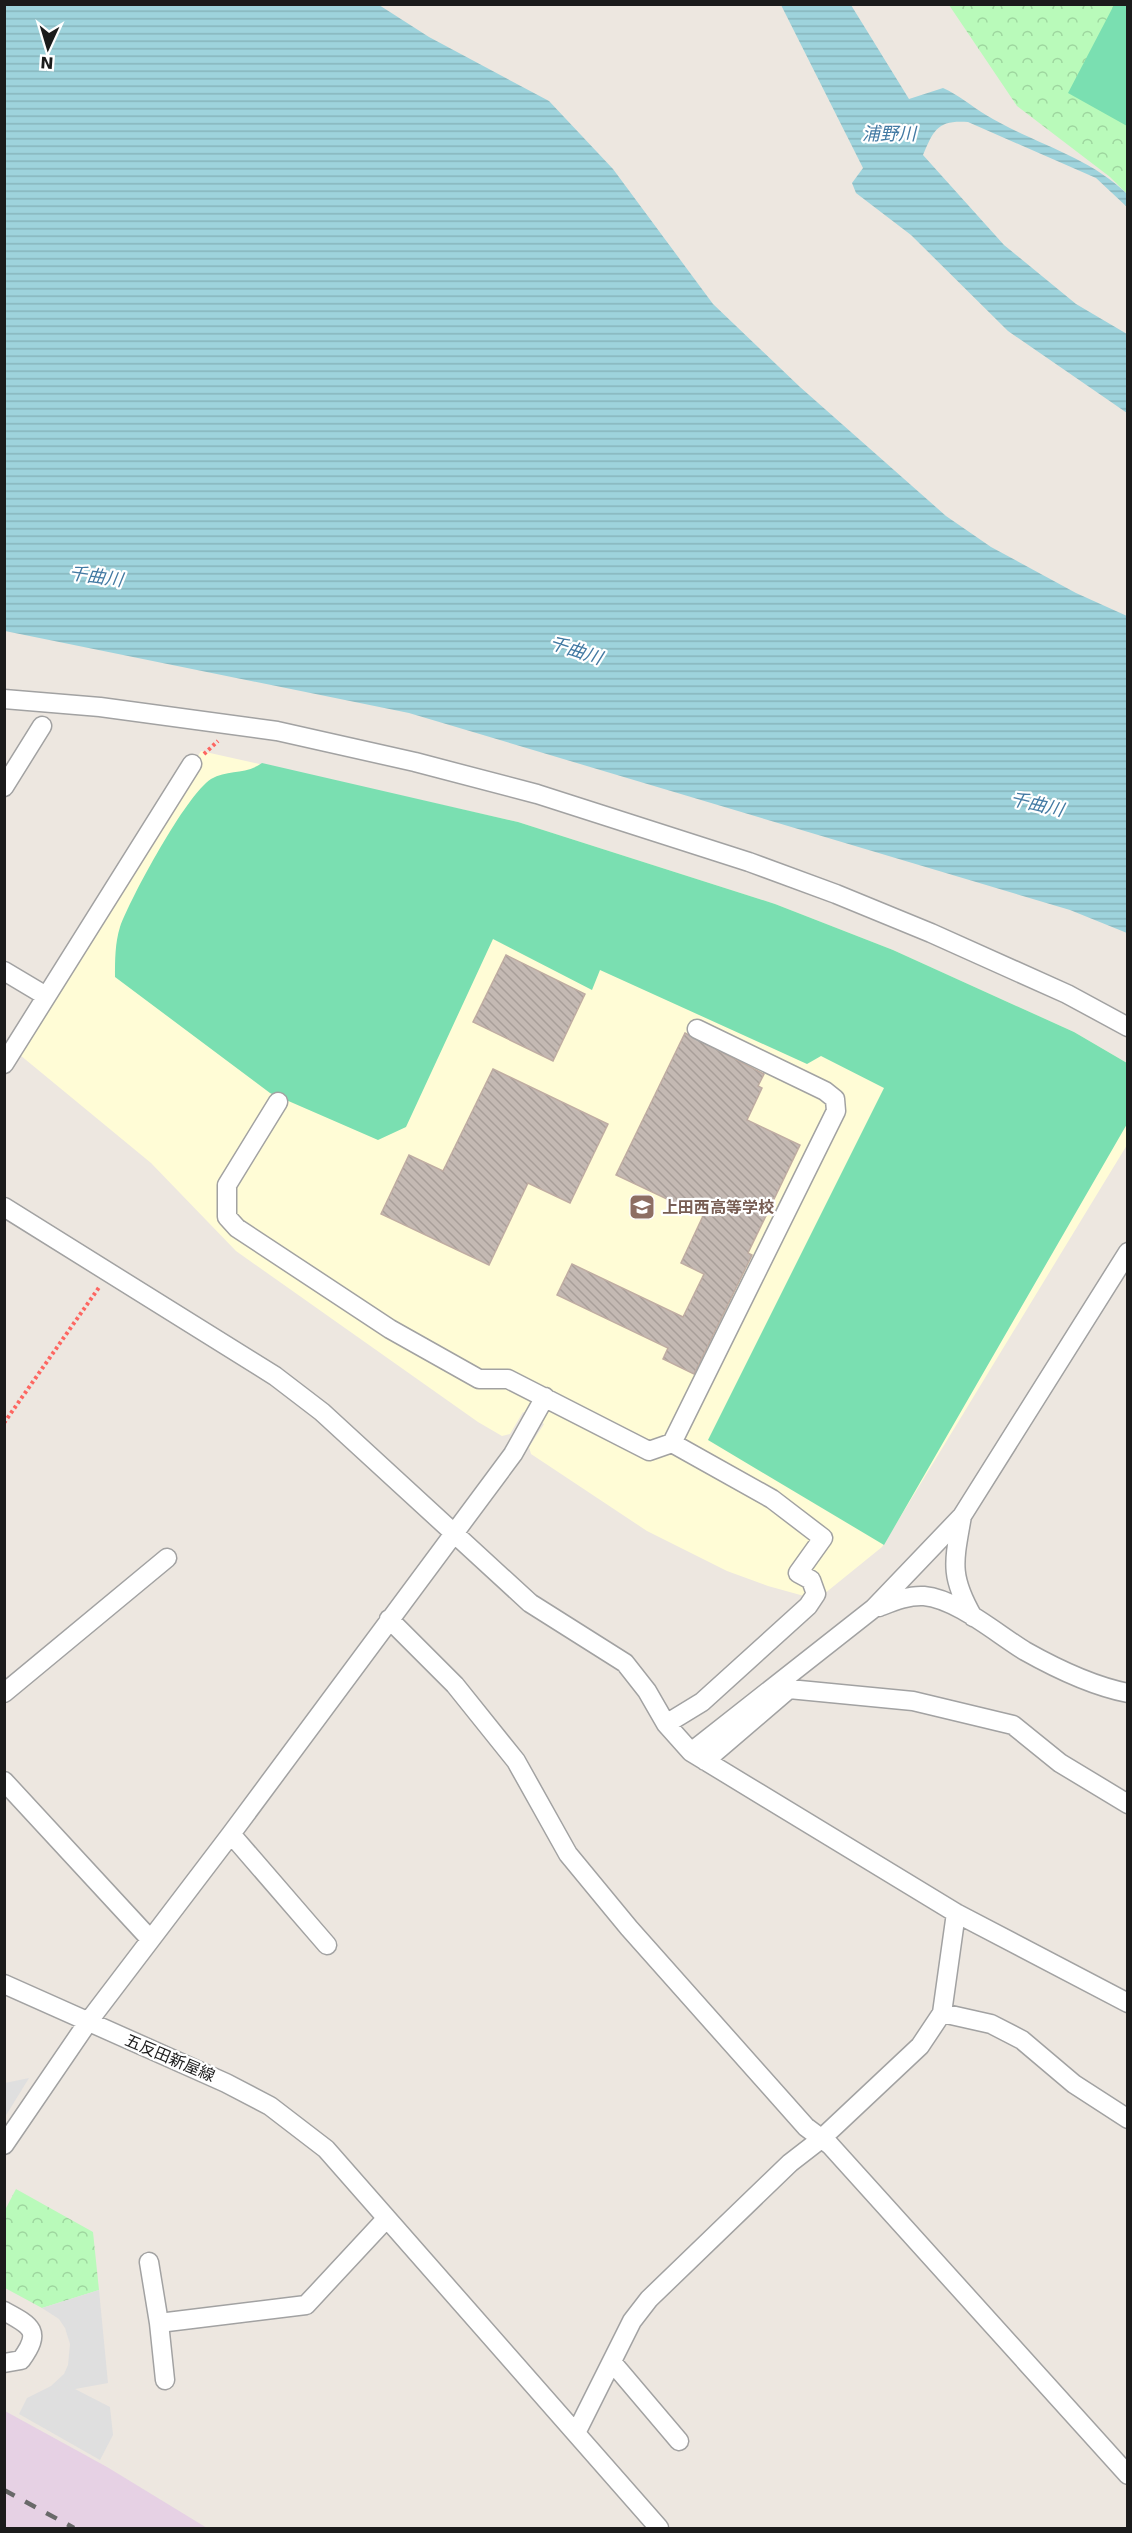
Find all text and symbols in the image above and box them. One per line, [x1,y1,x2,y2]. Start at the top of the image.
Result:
north arrow [18,18,78,78]
text: N [40,53,54,72]
water label: 浦野川 [862,123,918,144]
water label: 千曲川 [68,562,126,590]
water label: 千曲川 [547,632,607,669]
water label: 千曲川 [1008,788,1068,821]
school or university icon: 上田西高等学校 [627,1192,657,1222]
place label: 上田西高等学校 [662,1198,774,1217]
street label: 五反田新屋線 [122,2030,218,2086]

